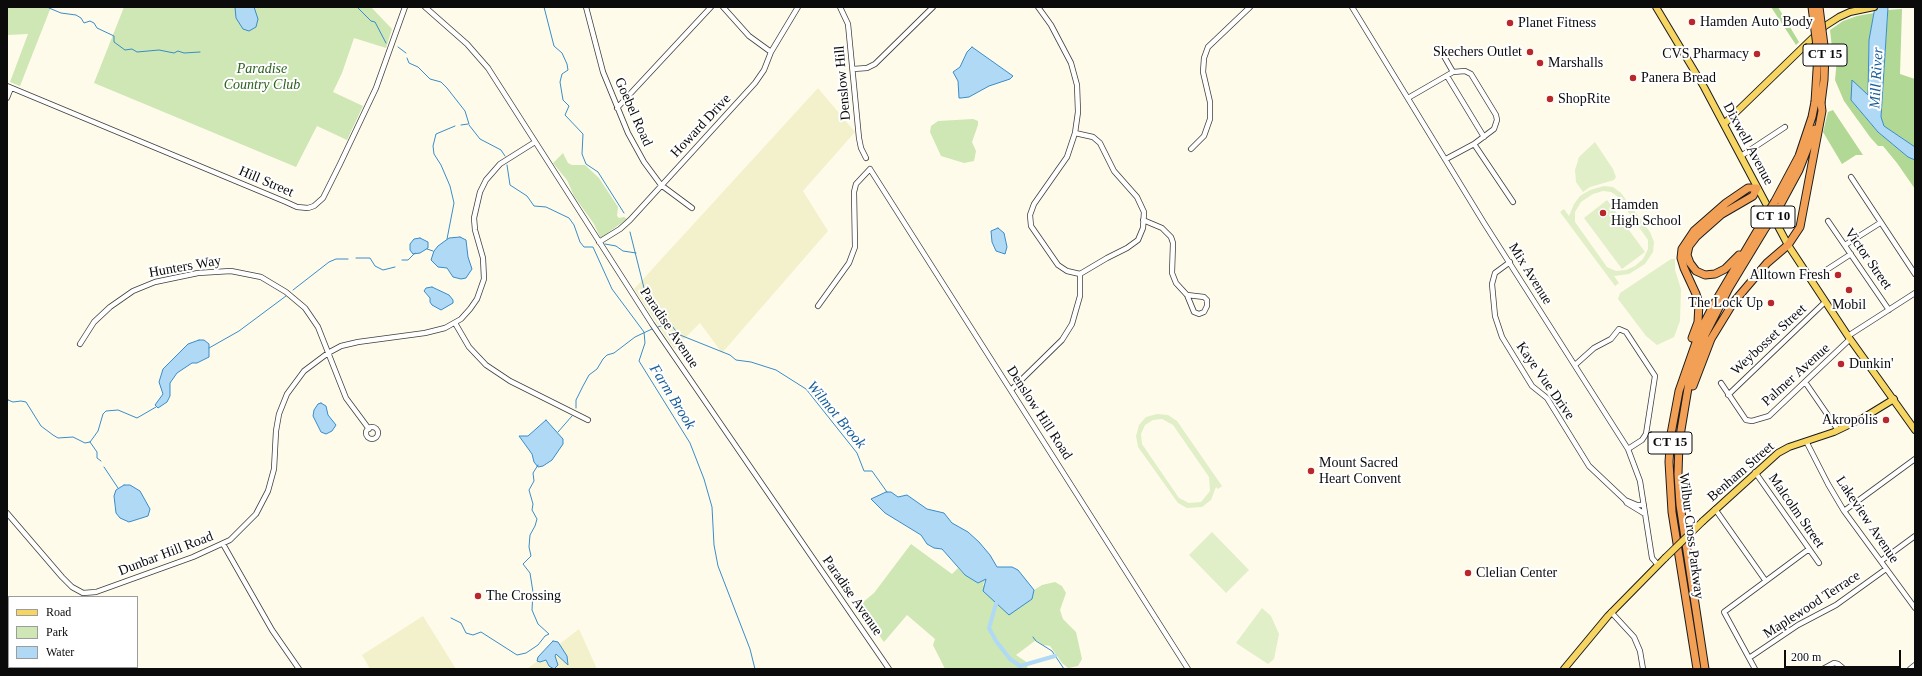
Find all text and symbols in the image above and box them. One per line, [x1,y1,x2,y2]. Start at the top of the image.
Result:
place label: Hamden Auto Body [1700,14,1813,30]
place label: Planet Fitness [1518,15,1596,31]
marker: Hamden Auto Body [1687,17,1697,27]
marker: Planet Fitness [1505,18,1515,28]
place label: Skechers Outlet [1433,44,1522,60]
road number: CT 15 [1803,44,1847,66]
street label: Denslow Hill [831,45,855,121]
place label: CVS Pharmacy [1662,46,1749,62]
marker: Skechers Outlet [1525,47,1535,57]
water label: Mill River [1866,47,1888,109]
marker: CVS Pharmacy [1752,49,1762,59]
place label: Marshalls [1548,55,1603,71]
marker: Marshalls [1535,58,1545,68]
park label: Paradise Country Club [224,61,300,94]
place label: Panera Bread [1641,70,1716,86]
marker: Panera Bread [1628,73,1638,83]
street label: Goebel Road [610,75,656,149]
street label: Howard Drive [667,91,735,161]
place label: ShopRite [1558,91,1610,107]
marker: ShopRite [1545,94,1555,104]
street label: Dixwell Avenue [1719,100,1777,188]
street label: Hill Street [236,163,296,201]
place label: Hamden High School [1611,197,1681,230]
road number: CT 10 [1751,206,1795,228]
marker: Hamden High School [1598,208,1608,218]
street label: Victor Street [1841,225,1895,293]
street label: Mix Avenue [1505,240,1555,308]
street label: Hunters Way [148,252,222,282]
place label: Alltown Fresh [1750,267,1830,283]
marker: Alltown Fresh [1833,270,1843,280]
street label: Paradise Avenue [636,285,702,371]
marker: Mobil [1844,285,1854,295]
place label: The Lock Up [1688,295,1763,311]
place label: Mobil [1832,297,1866,313]
marker: The Lock Up [1766,298,1776,308]
street label: Weybosset Street [1728,301,1810,379]
street label: Kaye Vue Drive [1512,339,1578,423]
street label: Palmer Avenue [1759,340,1833,410]
place label: Dunkin' [1849,356,1894,372]
marker: Dunkin' [1836,359,1846,369]
water label: Farm Brook [645,361,699,433]
street label: Denslow Hill Road [1003,363,1075,463]
water label: Wilmot Brook [803,378,869,452]
place label: Akropolis [1822,412,1878,428]
marker: Akropolis [1881,415,1891,425]
road number: CT 15 [1648,432,1692,454]
street label: Benham Street [1704,438,1778,506]
place label: Mount Sacred Heart Convent [1319,455,1401,488]
marker: Mount Sacred Heart Convent [1306,466,1316,476]
street label: Malcolm Street [1764,471,1828,551]
street label: Wilbur Cross Parkway [1675,472,1707,600]
street label: Lakeview Avenue [1832,473,1902,567]
street label: Dunbar Hill Road [116,528,216,580]
street label: Paradise Avenue [818,553,886,639]
place label: Clelian Center [1476,565,1557,581]
street label: Maplewood Terrace [1760,567,1864,643]
marker: Clelian Center [1463,568,1473,578]
place label: The Crossing [486,588,561,604]
marker: The Crossing [473,591,483,601]
legend [8,596,138,668]
text: Road [46,605,71,619]
text: Park [46,625,68,639]
scale bar [1786,642,1903,668]
text: Water [46,645,74,659]
text: 200 m [1791,650,1821,664]

